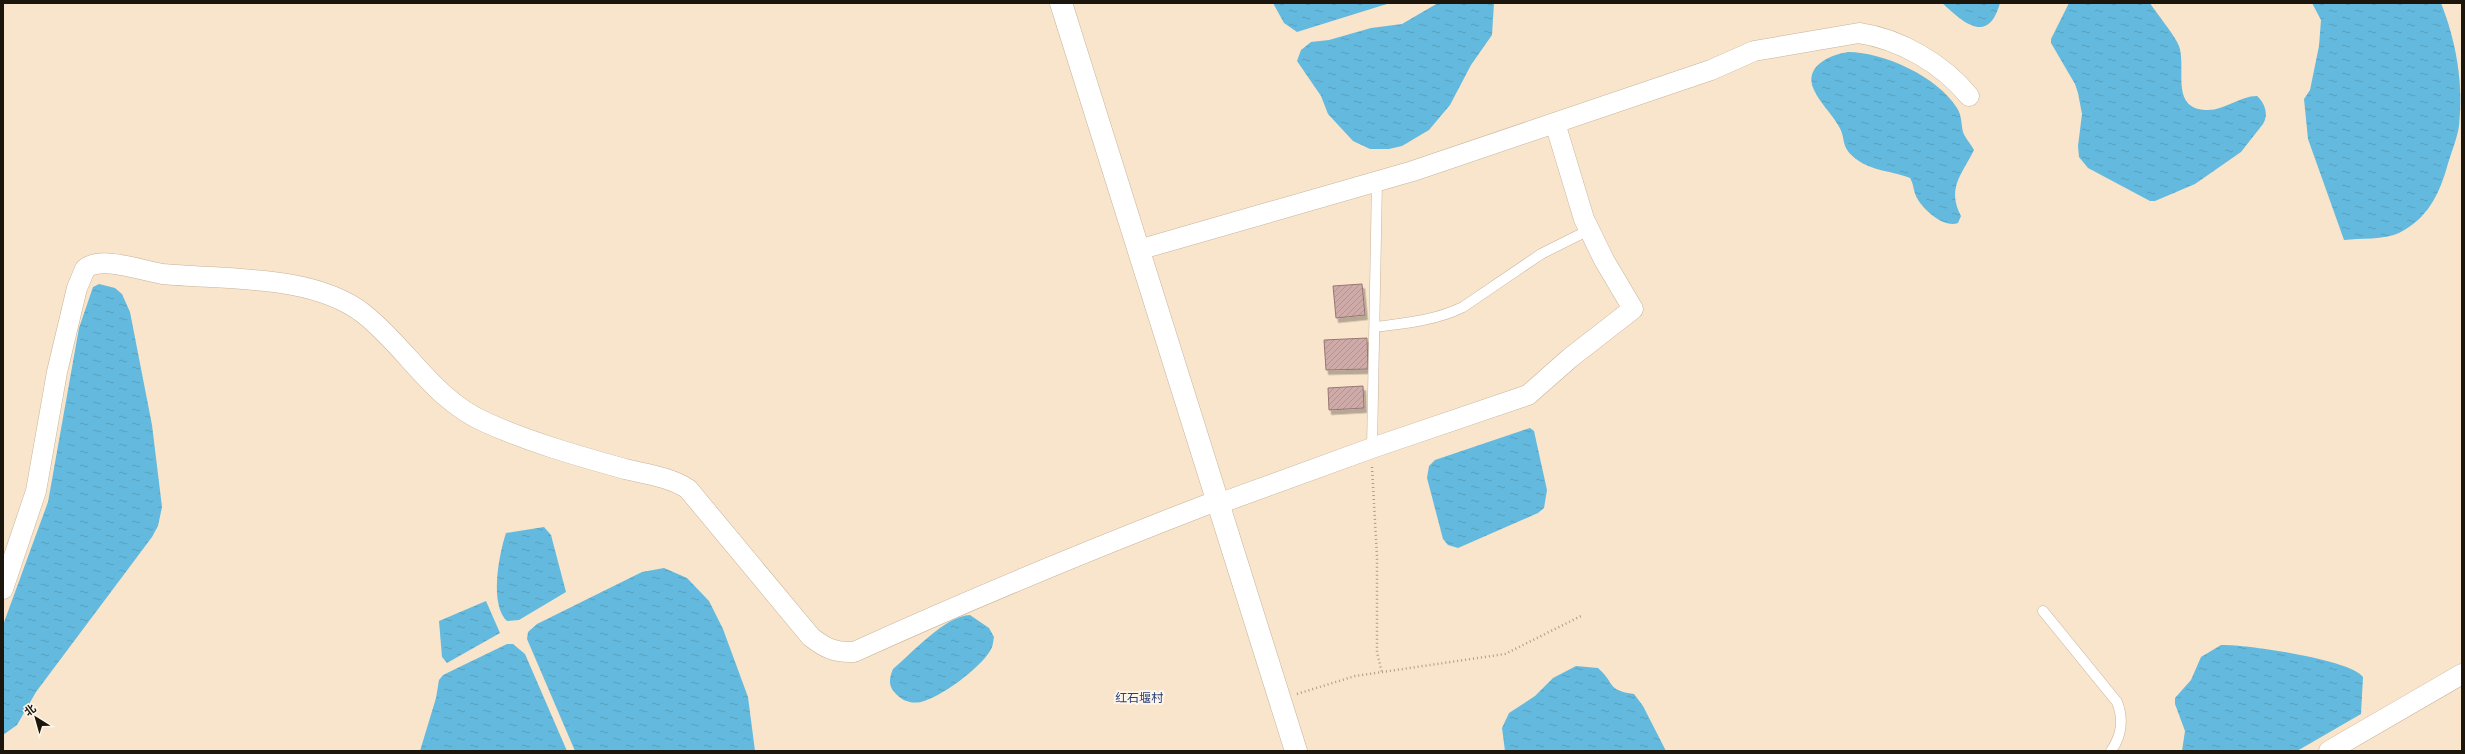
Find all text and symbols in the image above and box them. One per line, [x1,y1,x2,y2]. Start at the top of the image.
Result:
district label: 红石堰村 [1115,691,1164,705]
north arrow [16,698,56,738]
text: 北 [22,702,39,719]

